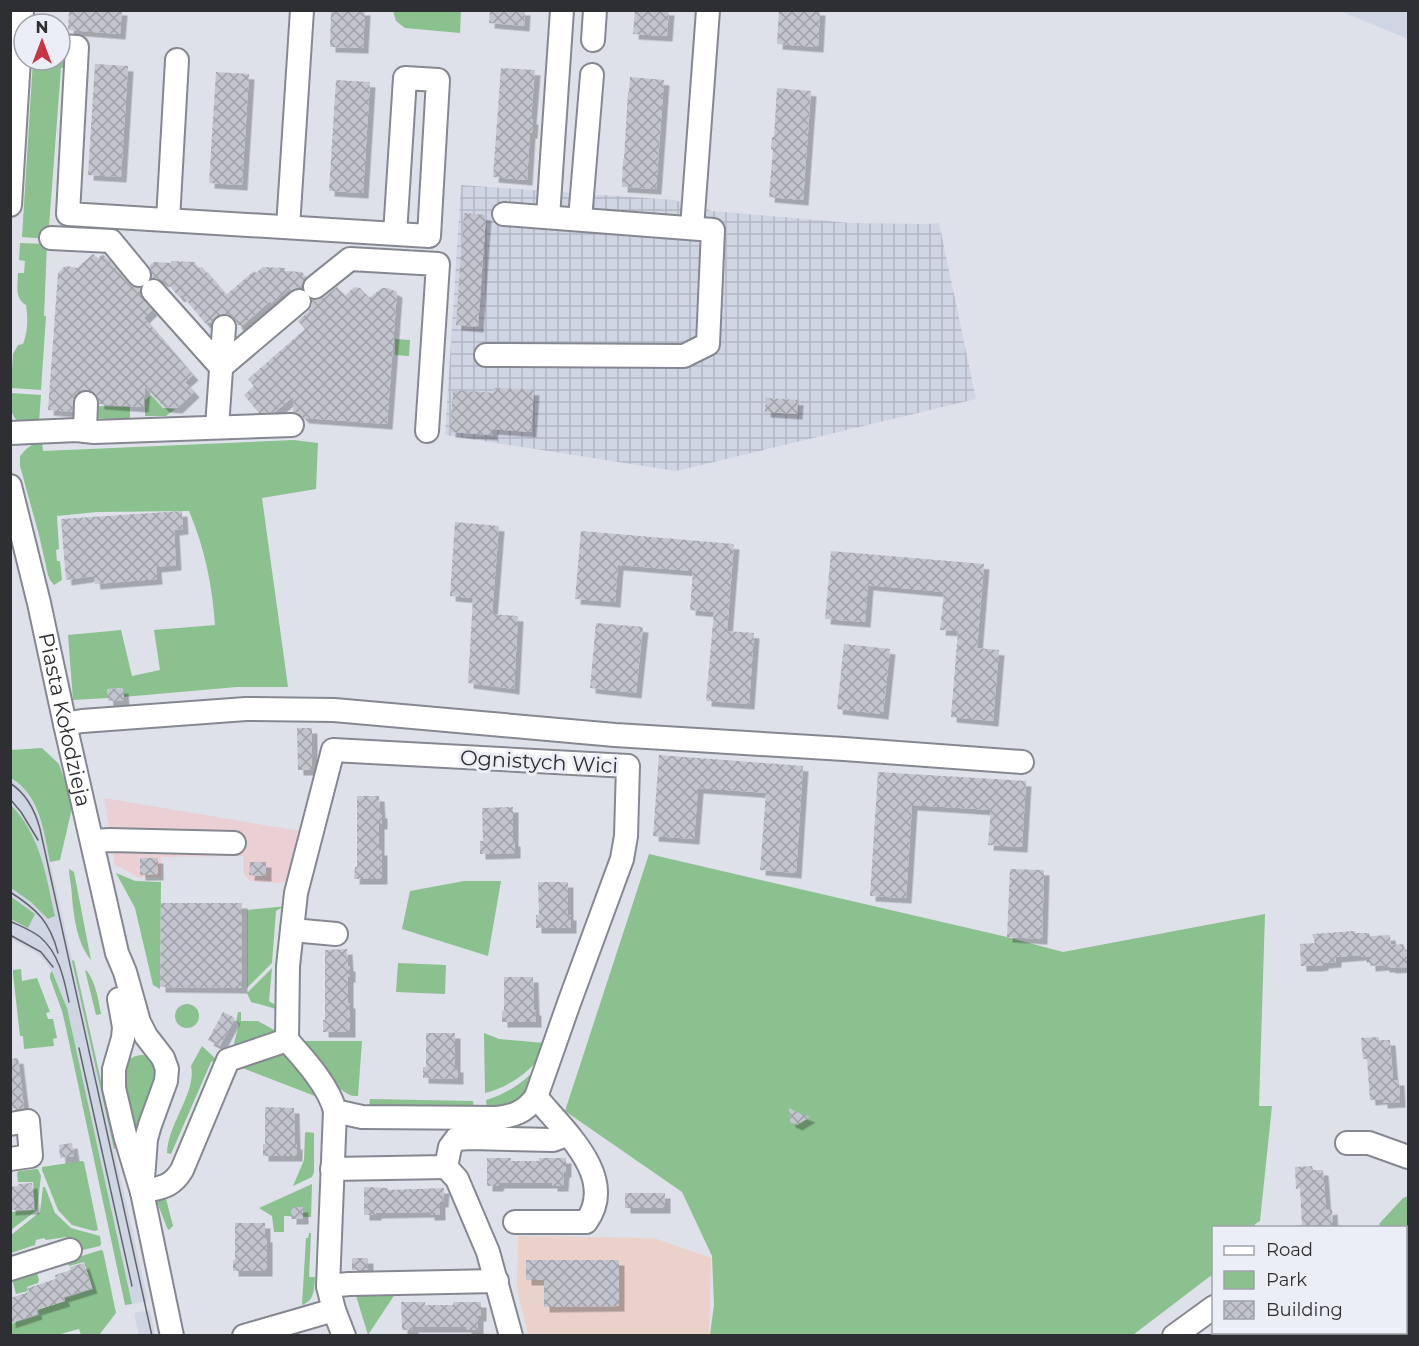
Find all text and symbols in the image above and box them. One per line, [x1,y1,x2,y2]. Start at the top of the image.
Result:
north arrow [12,12,72,72]
text: N [36,18,48,37]
street label: Piasta Kołodzieja [34,630,96,809]
street label: Ognistych Wici [459,745,619,778]
legend [1212,1226,1407,1334]
text: Road [1266,1239,1313,1261]
text: Park [1266,1269,1307,1291]
text: Building [1266,1299,1343,1321]

